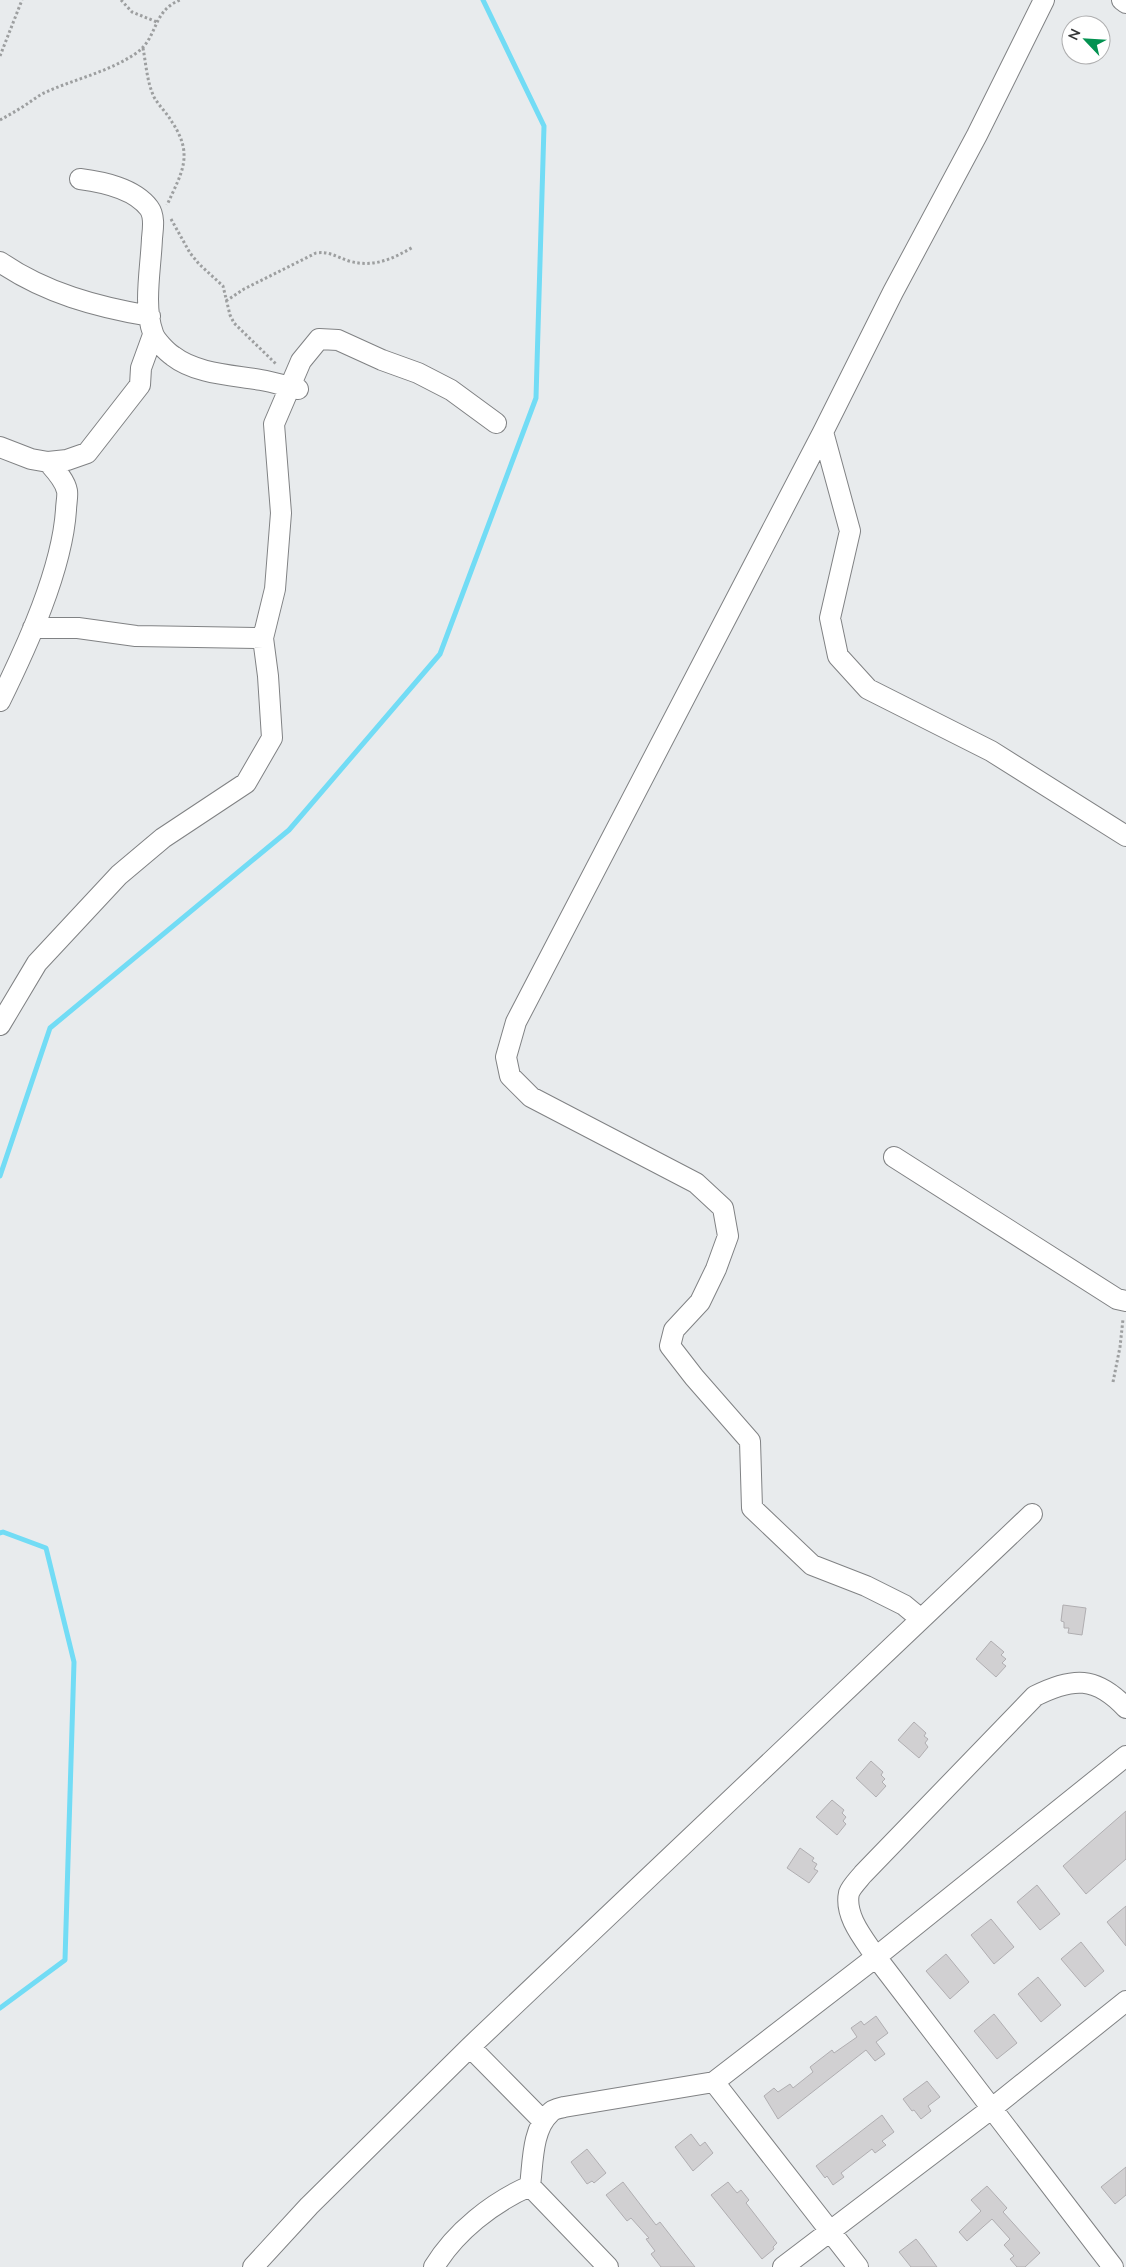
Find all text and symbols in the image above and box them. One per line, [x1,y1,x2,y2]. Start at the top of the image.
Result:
north arrow [1061,15,1111,65]
text: N [1064,26,1085,43]

